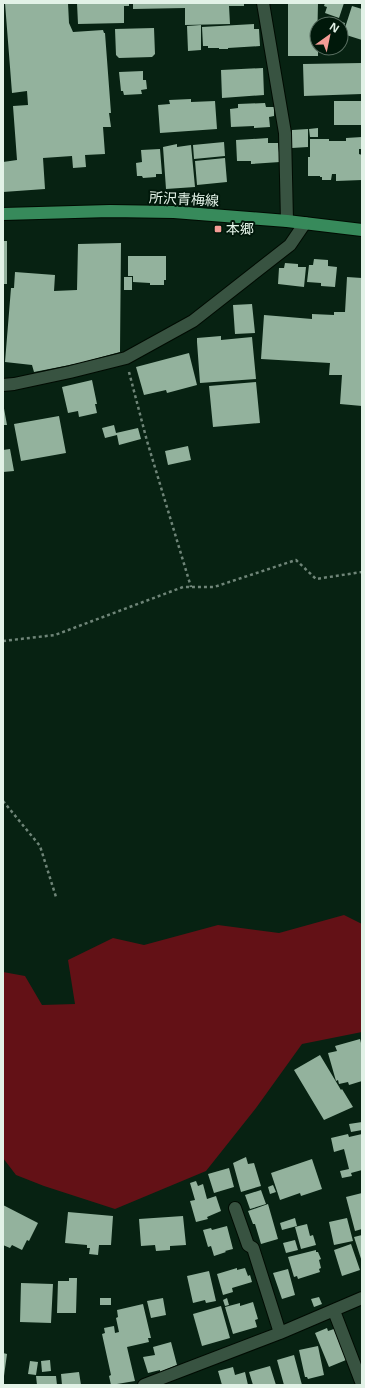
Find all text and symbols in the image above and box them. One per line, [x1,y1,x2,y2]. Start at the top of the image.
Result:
north arrow [309,16,349,56]
text: N [327,18,343,36]
street label: 所沢青梅線 [149,187,219,210]
place label: 本郷 [226,219,254,238]
marker: 本郷 [213,224,223,234]

